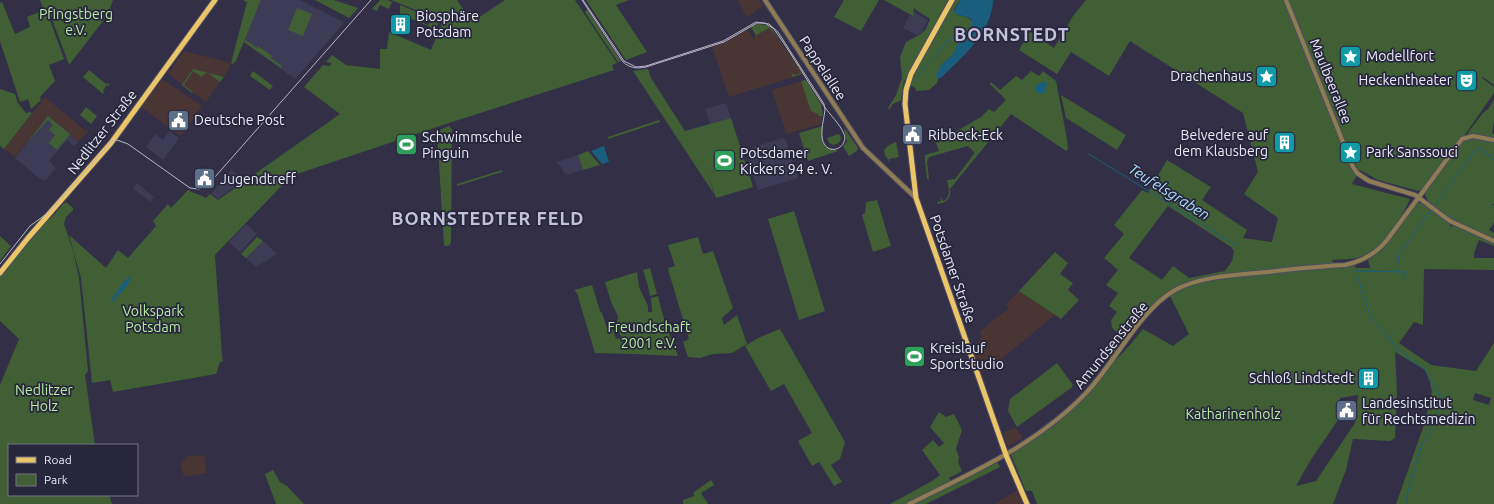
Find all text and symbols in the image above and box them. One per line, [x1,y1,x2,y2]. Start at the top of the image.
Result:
park label: Pfingstberg e.V. [39,6,113,38]
place label: Biosphäre Potsdam [416,8,479,40]
building icon: Biosphäre Potsdam [388,11,414,37]
district label: BORNSTEDT [954,24,1070,44]
street label: Pappelallee [796,33,850,103]
street label: Maulbeerallee [1307,36,1355,126]
place icon: Modellfort [1338,43,1364,69]
place label: Modellfort [1366,48,1434,64]
place icon: Drachenhaus [1254,63,1280,89]
theatre icon: Heckentheater [1454,67,1480,93]
place label: Drachenhaus [1170,68,1252,84]
place label: Heckentheater [1359,72,1453,88]
street label: Nedlitzer Straße [64,87,140,177]
public building icon: Deutsche Post [166,107,192,133]
place label: Deutsche Post [194,112,285,128]
public building icon: Ribbeck-Eck [900,122,926,148]
place label: Ribbeck-Eck [928,127,1003,143]
place label: Belvedere auf dem Klausberg [1174,127,1269,159]
place label: Schwimmschule Pinguin [422,129,522,161]
building icon: Belvedere auf dem Klausberg [1271,130,1297,156]
sports icon: Schwimmschule Pinguin [394,132,420,158]
place icon: Park Sanssouci [1337,139,1363,165]
place label: Park Sanssouci [1366,144,1458,160]
place label: Potsdamer Kickers 94 e. V. [740,145,833,177]
sports icon: Potsdamer Kickers 94 e. V. [711,148,737,174]
water label: Teufelsgraben [1126,160,1213,223]
public building icon: Jugendtreff [192,166,218,192]
place label: Jugendtreff [220,171,296,187]
district label: BORNSTEDTER FELD [392,208,584,228]
street label: Potsdamer Straße [927,213,979,325]
street label: Amundsenstraße [1071,298,1151,392]
park label: Volkspark Potsdam [122,303,184,335]
park label: Freundschaft 2001 e.V. [608,319,691,351]
place label: Kreislauf Sportstudio [930,340,1004,372]
sports icon: Kreislauf Sportstudio [901,343,927,369]
building icon: Schloß Lindstedt [1356,365,1382,391]
place label: Schloß Lindstedt [1249,370,1354,386]
park label: Nedlitzer Holz [15,382,74,414]
place label: Landesinstitut für Rechtsmedizin [1362,395,1476,427]
public building icon: Landesinstitut für Rechtsmedizin [1334,398,1360,424]
park label: Katharinenholz [1185,406,1281,422]
legend [8,444,138,496]
text: Road [44,453,72,466]
text: Park [44,473,68,486]

